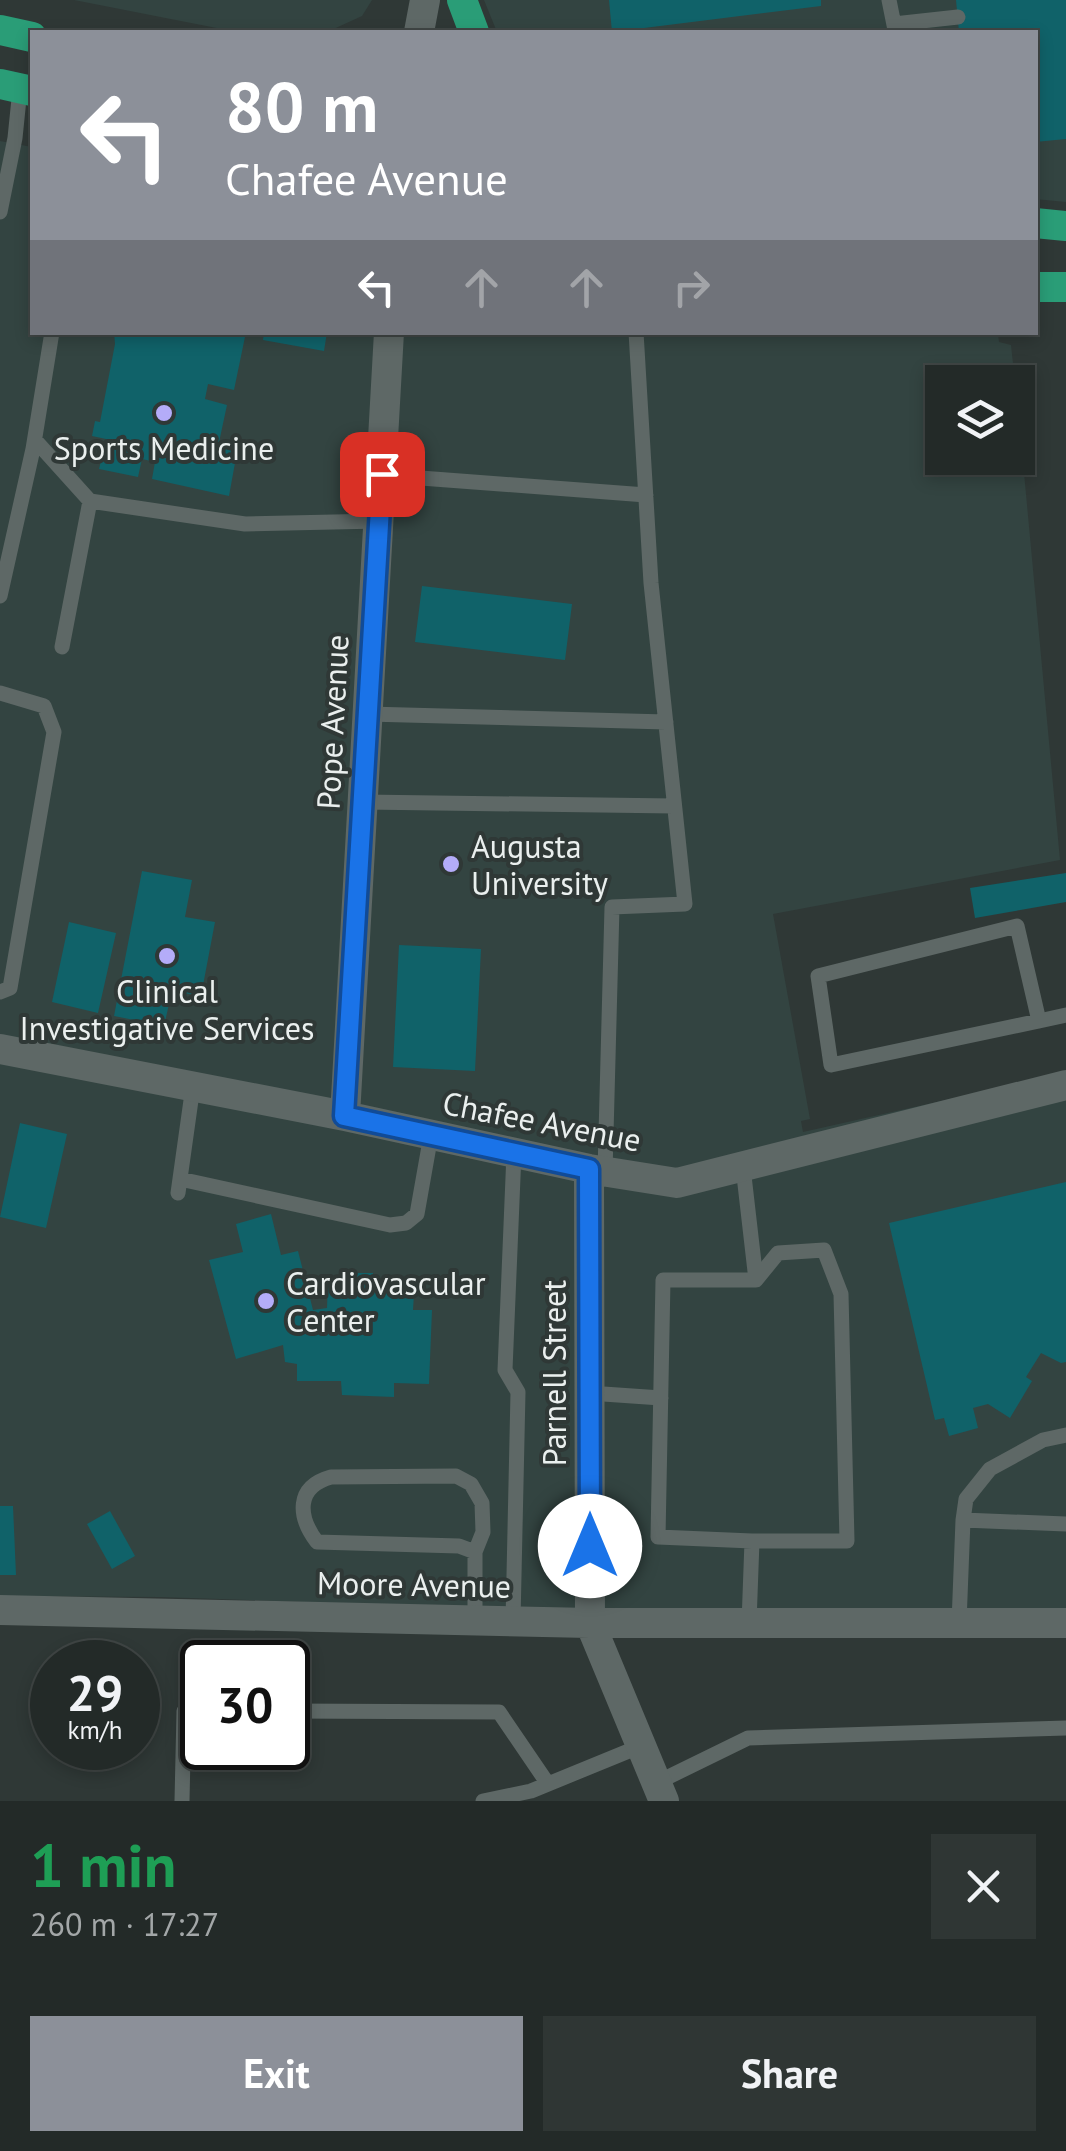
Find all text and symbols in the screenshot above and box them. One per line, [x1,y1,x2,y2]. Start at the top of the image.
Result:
text: 80 m [225,61,378,151]
icon: left [60,70,190,200]
text: Chafee Avenue [225,149,508,207]
icon: left [349,260,404,315]
icon: ahead [454,260,509,315]
icon: ahead [559,260,614,315]
icon: right [664,260,719,315]
map controls [925,365,1035,475]
button: layers [925,365,1035,475]
marker: Sports Medicine [153,402,175,424]
place label: Sports Medicine [54,427,274,469]
pin [340,432,425,517]
icon: arrive [355,447,410,502]
street label: Pope Avenue [306,634,358,810]
place label: Augusta University [471,825,608,904]
marker: Augusta University [440,853,462,875]
marker: Clinical Investigative Services [156,945,178,967]
place label: Clinical Investigative Services [20,970,314,1049]
street label: Chafee Avenue [439,1081,645,1161]
place label: Cardiovascular Center [286,1262,486,1341]
street label: Parnell Street [533,1280,575,1466]
marker: Cardiovascular Center [255,1290,277,1312]
position arrow [538,1494,642,1598]
street label: Moore Avenue [317,1561,511,1607]
speed limit sign: 30 [180,1640,310,1770]
text: 29 [67,1660,123,1725]
text: km/h [68,1714,122,1746]
text: 1 min [30,1826,176,1904]
button: close [931,1834,1036,1939]
text: 260 m · 17:27 [30,1903,219,1945]
button: Exit [30,2016,523,2131]
button: Share [543,2016,1036,2131]

